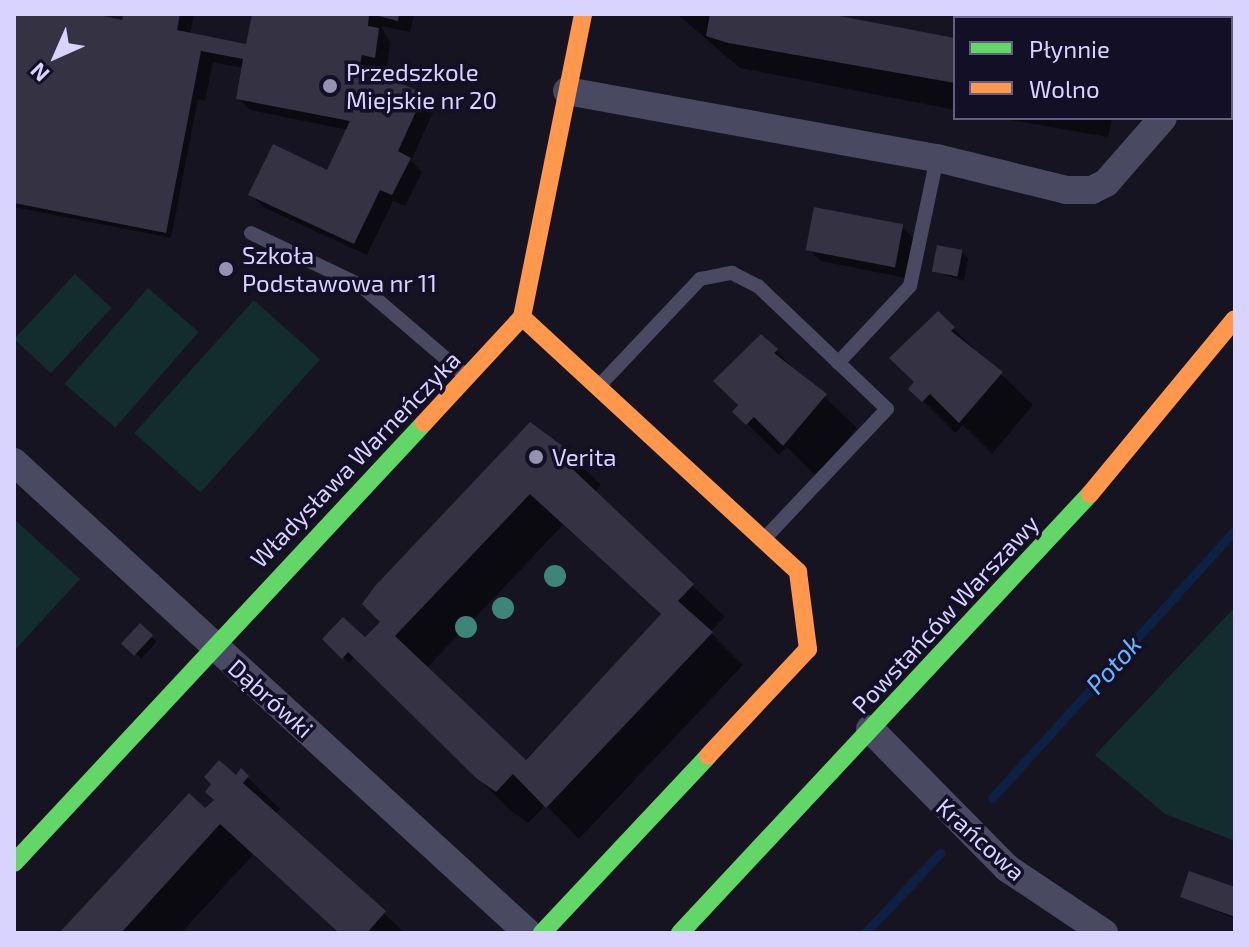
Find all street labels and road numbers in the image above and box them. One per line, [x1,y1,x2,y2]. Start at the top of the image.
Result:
street label: Władysława Warneńczyka [244,345,466,573]
street label: Powstańców Warszawy [845,509,1045,719]
street label: Dąbrówki [223,653,319,743]
street label: Krańcowa [931,792,1031,886]

